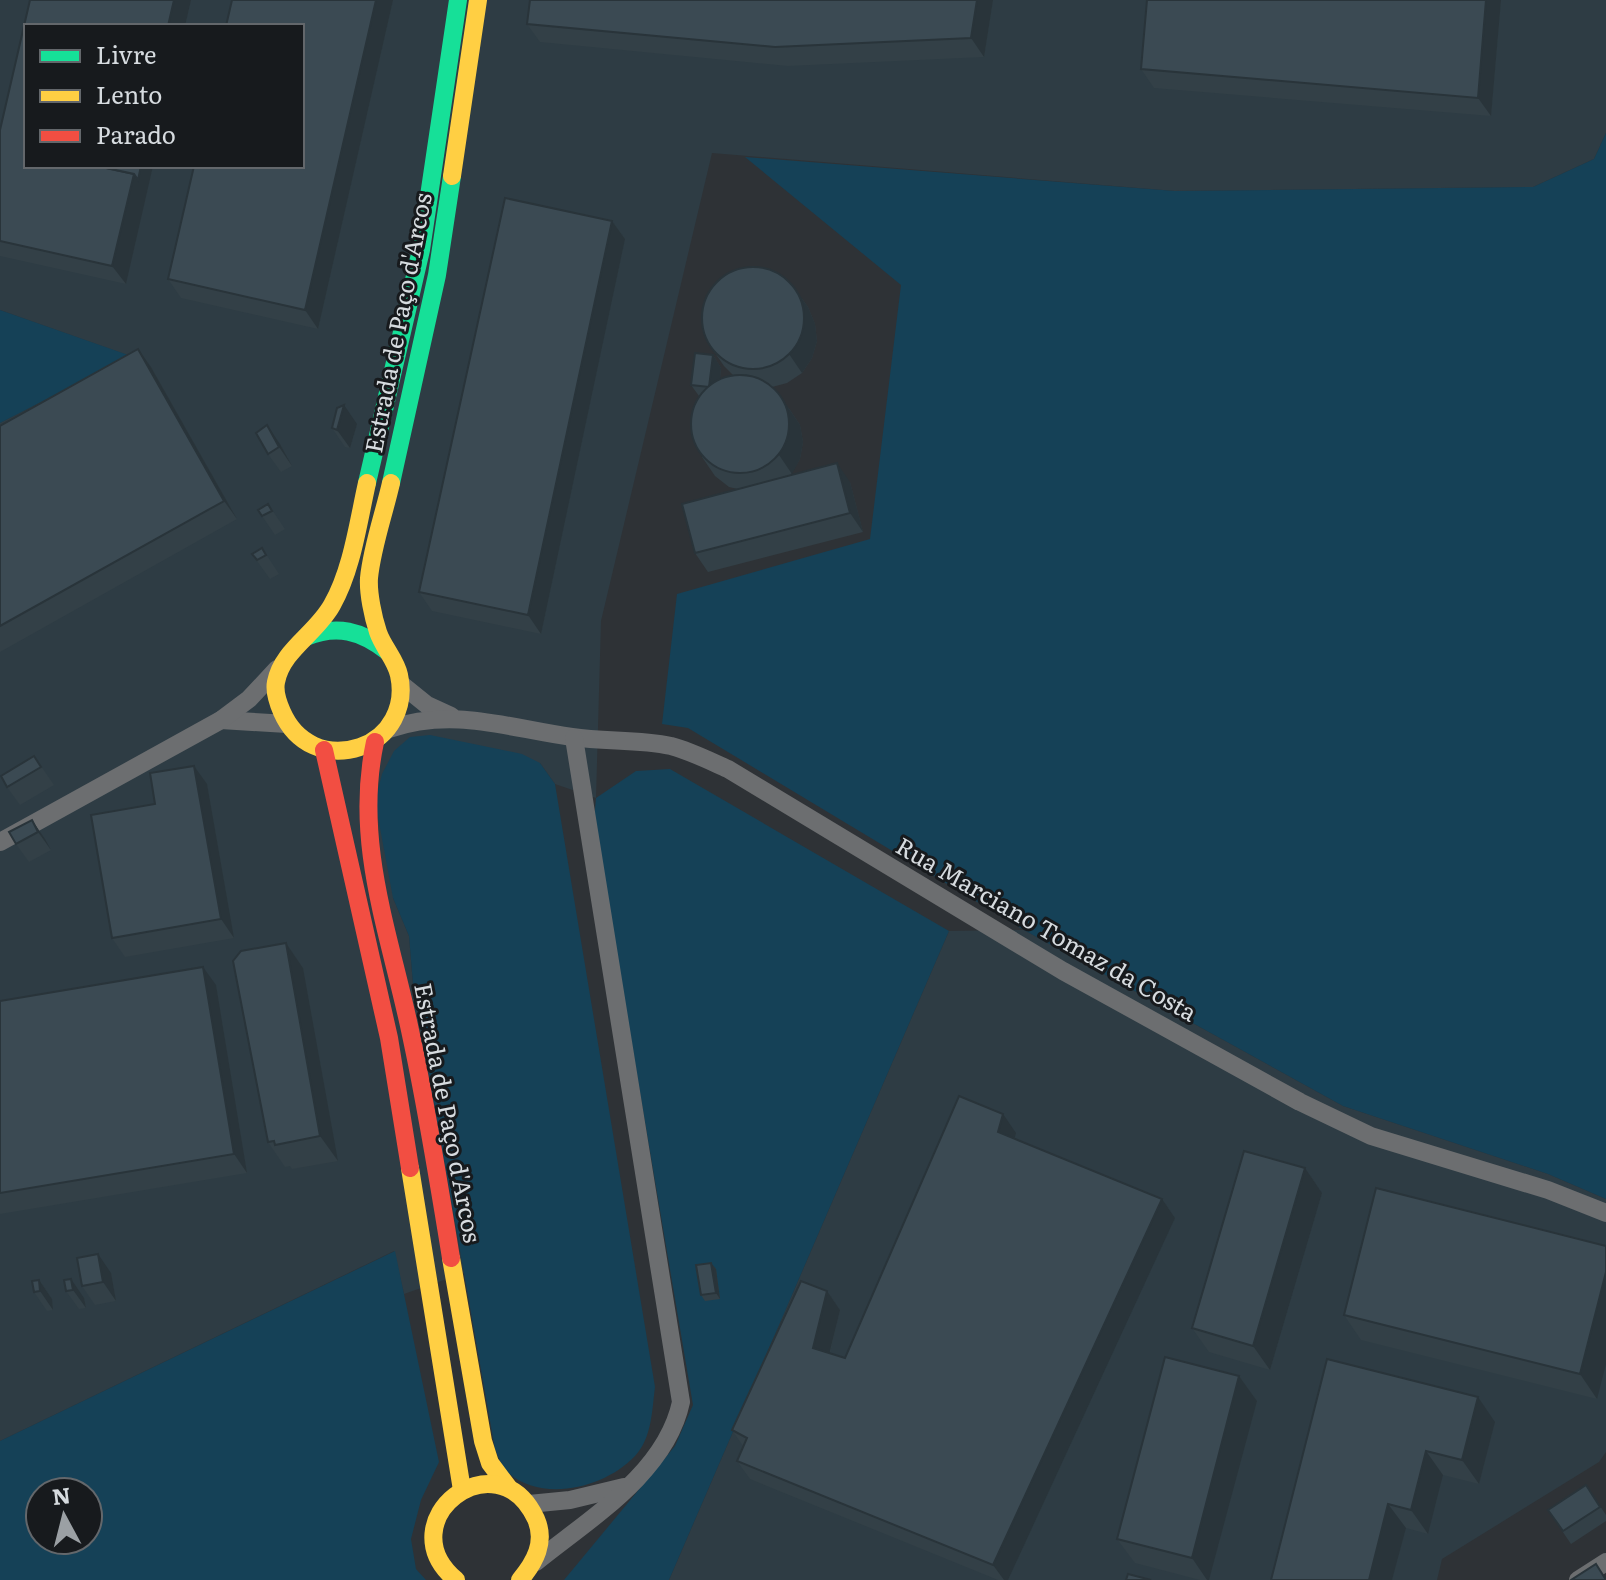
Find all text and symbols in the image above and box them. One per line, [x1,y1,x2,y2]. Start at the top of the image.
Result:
legend [24,24,304,168]
text: Livre [96,36,156,71]
text: Lento [96,76,162,111]
text: Parado [96,116,176,151]
street label: Estrada de Paço d'Arcos [354,189,439,456]
street label: Rua Marciano Tomaz da Costa [890,827,1204,1029]
street label: Estrada de Paço d'Arcos [407,980,492,1246]
north arrow [24,1476,104,1556]
text: N [50,1477,73,1512]

